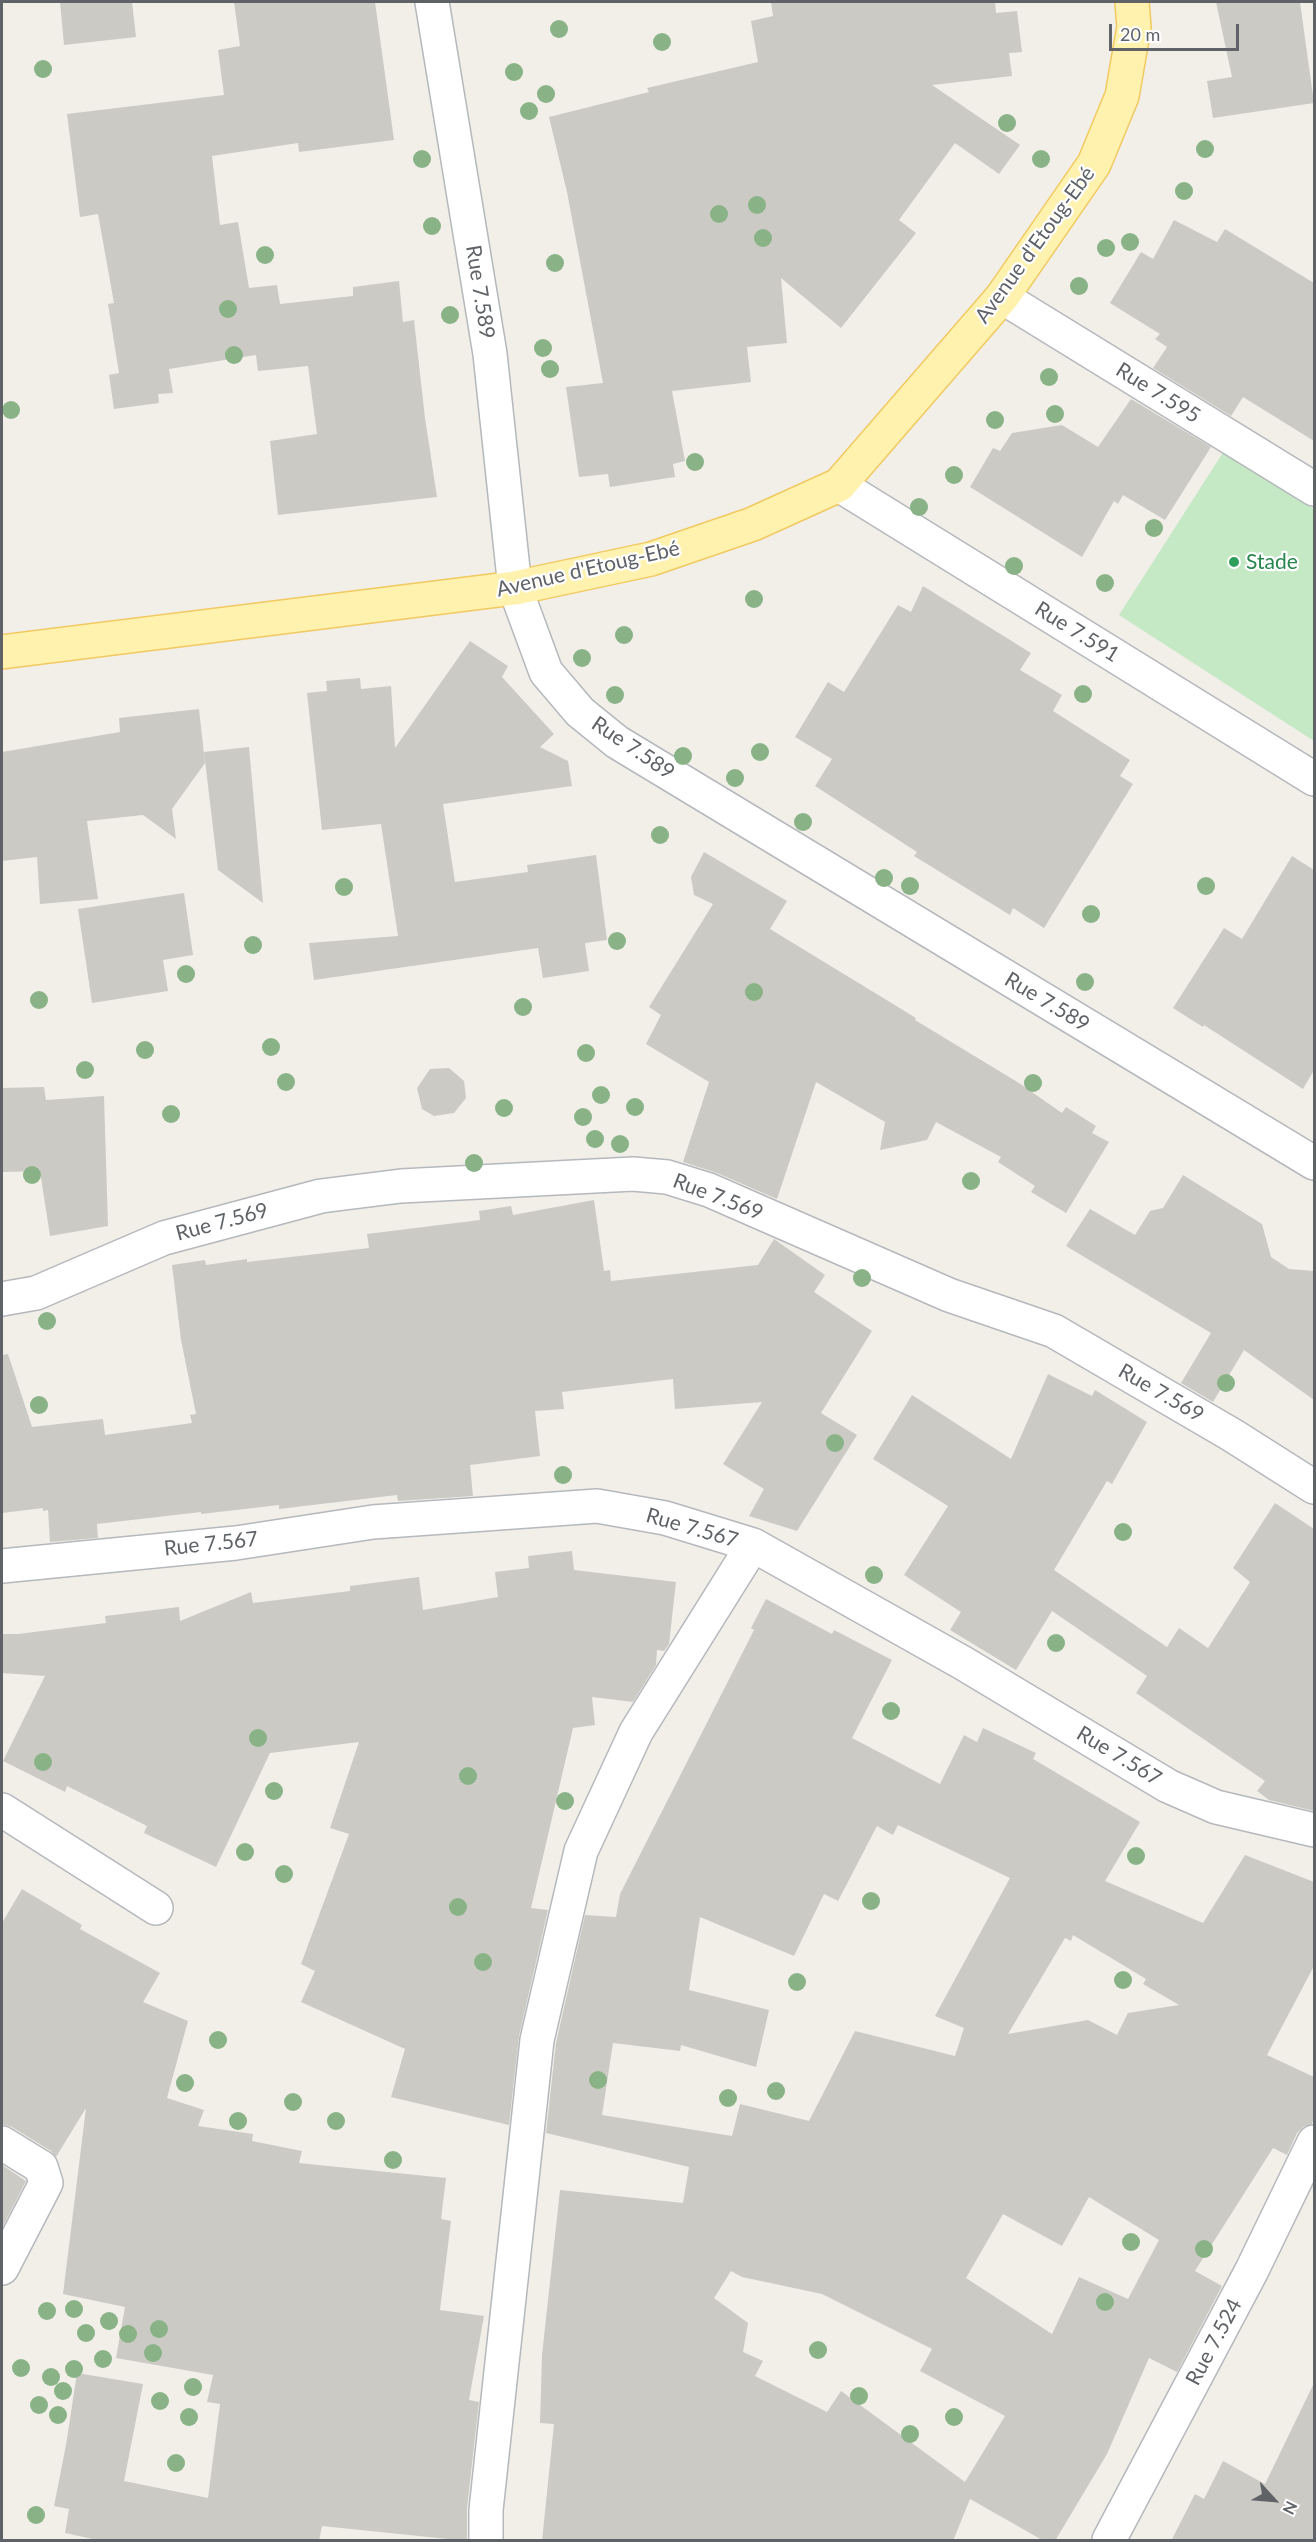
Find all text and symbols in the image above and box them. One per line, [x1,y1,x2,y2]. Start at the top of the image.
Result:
scale bar [1112,12,1242,50]
text: 20 m [1120,23,1160,45]
street label: Avenue d'Etoug-Ebé [970,162,1100,328]
street label: Rue 7.589 [460,243,500,341]
street label: Rue 7.595 [1111,357,1205,429]
street label: Avenue d'Etoug-Ebé [494,536,682,602]
place label: Stade [1246,549,1298,575]
marker: Stade [1227,555,1241,569]
street label: Rue 7.591 [1030,596,1124,668]
street label: Rue 7.589 [587,711,679,785]
street label: Rue 7.589 [1000,967,1094,1037]
street label: Rue 7.569 [669,1168,767,1226]
street label: Rue 7.569 [173,1198,271,1246]
street label: Rue 7.569 [1114,1358,1208,1428]
street label: Rue 7.567 [643,1503,741,1553]
street label: Rue 7.567 [163,1527,259,1561]
street label: Rue 7.567 [1072,1721,1166,1791]
street label: Rue 7.524 [1181,2294,1247,2390]
north arrow [1244,2470,1304,2530]
text: N [1279,2498,1302,2518]

